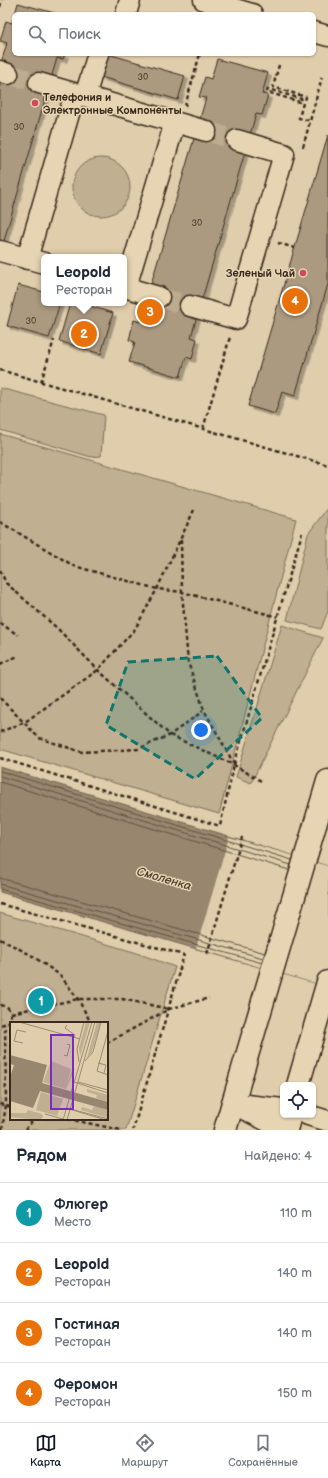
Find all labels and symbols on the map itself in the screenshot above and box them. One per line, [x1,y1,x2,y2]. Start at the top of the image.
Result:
house number: 30 [138,72,148,83]
place label: Телефония и Электронные Компоненты [43,91,182,117]
marker: Телефония и Электронные Компоненты [30,98,40,108]
house number: 30 [14,122,24,133]
house number: 30 [192,218,202,229]
place label: Зеленый Чай [226,267,295,280]
marker: Зеленый Чай [298,268,308,278]
pin: 4 [282,286,308,316]
pin: 3 [137,297,163,327]
house number: 30 [26,316,36,327]
pin: 2 [71,319,97,349]
your location [191,720,211,740]
water label: Смоленка [135,864,193,894]
pin: 1 [28,986,54,1016]
inset map [10,1022,108,1120]

